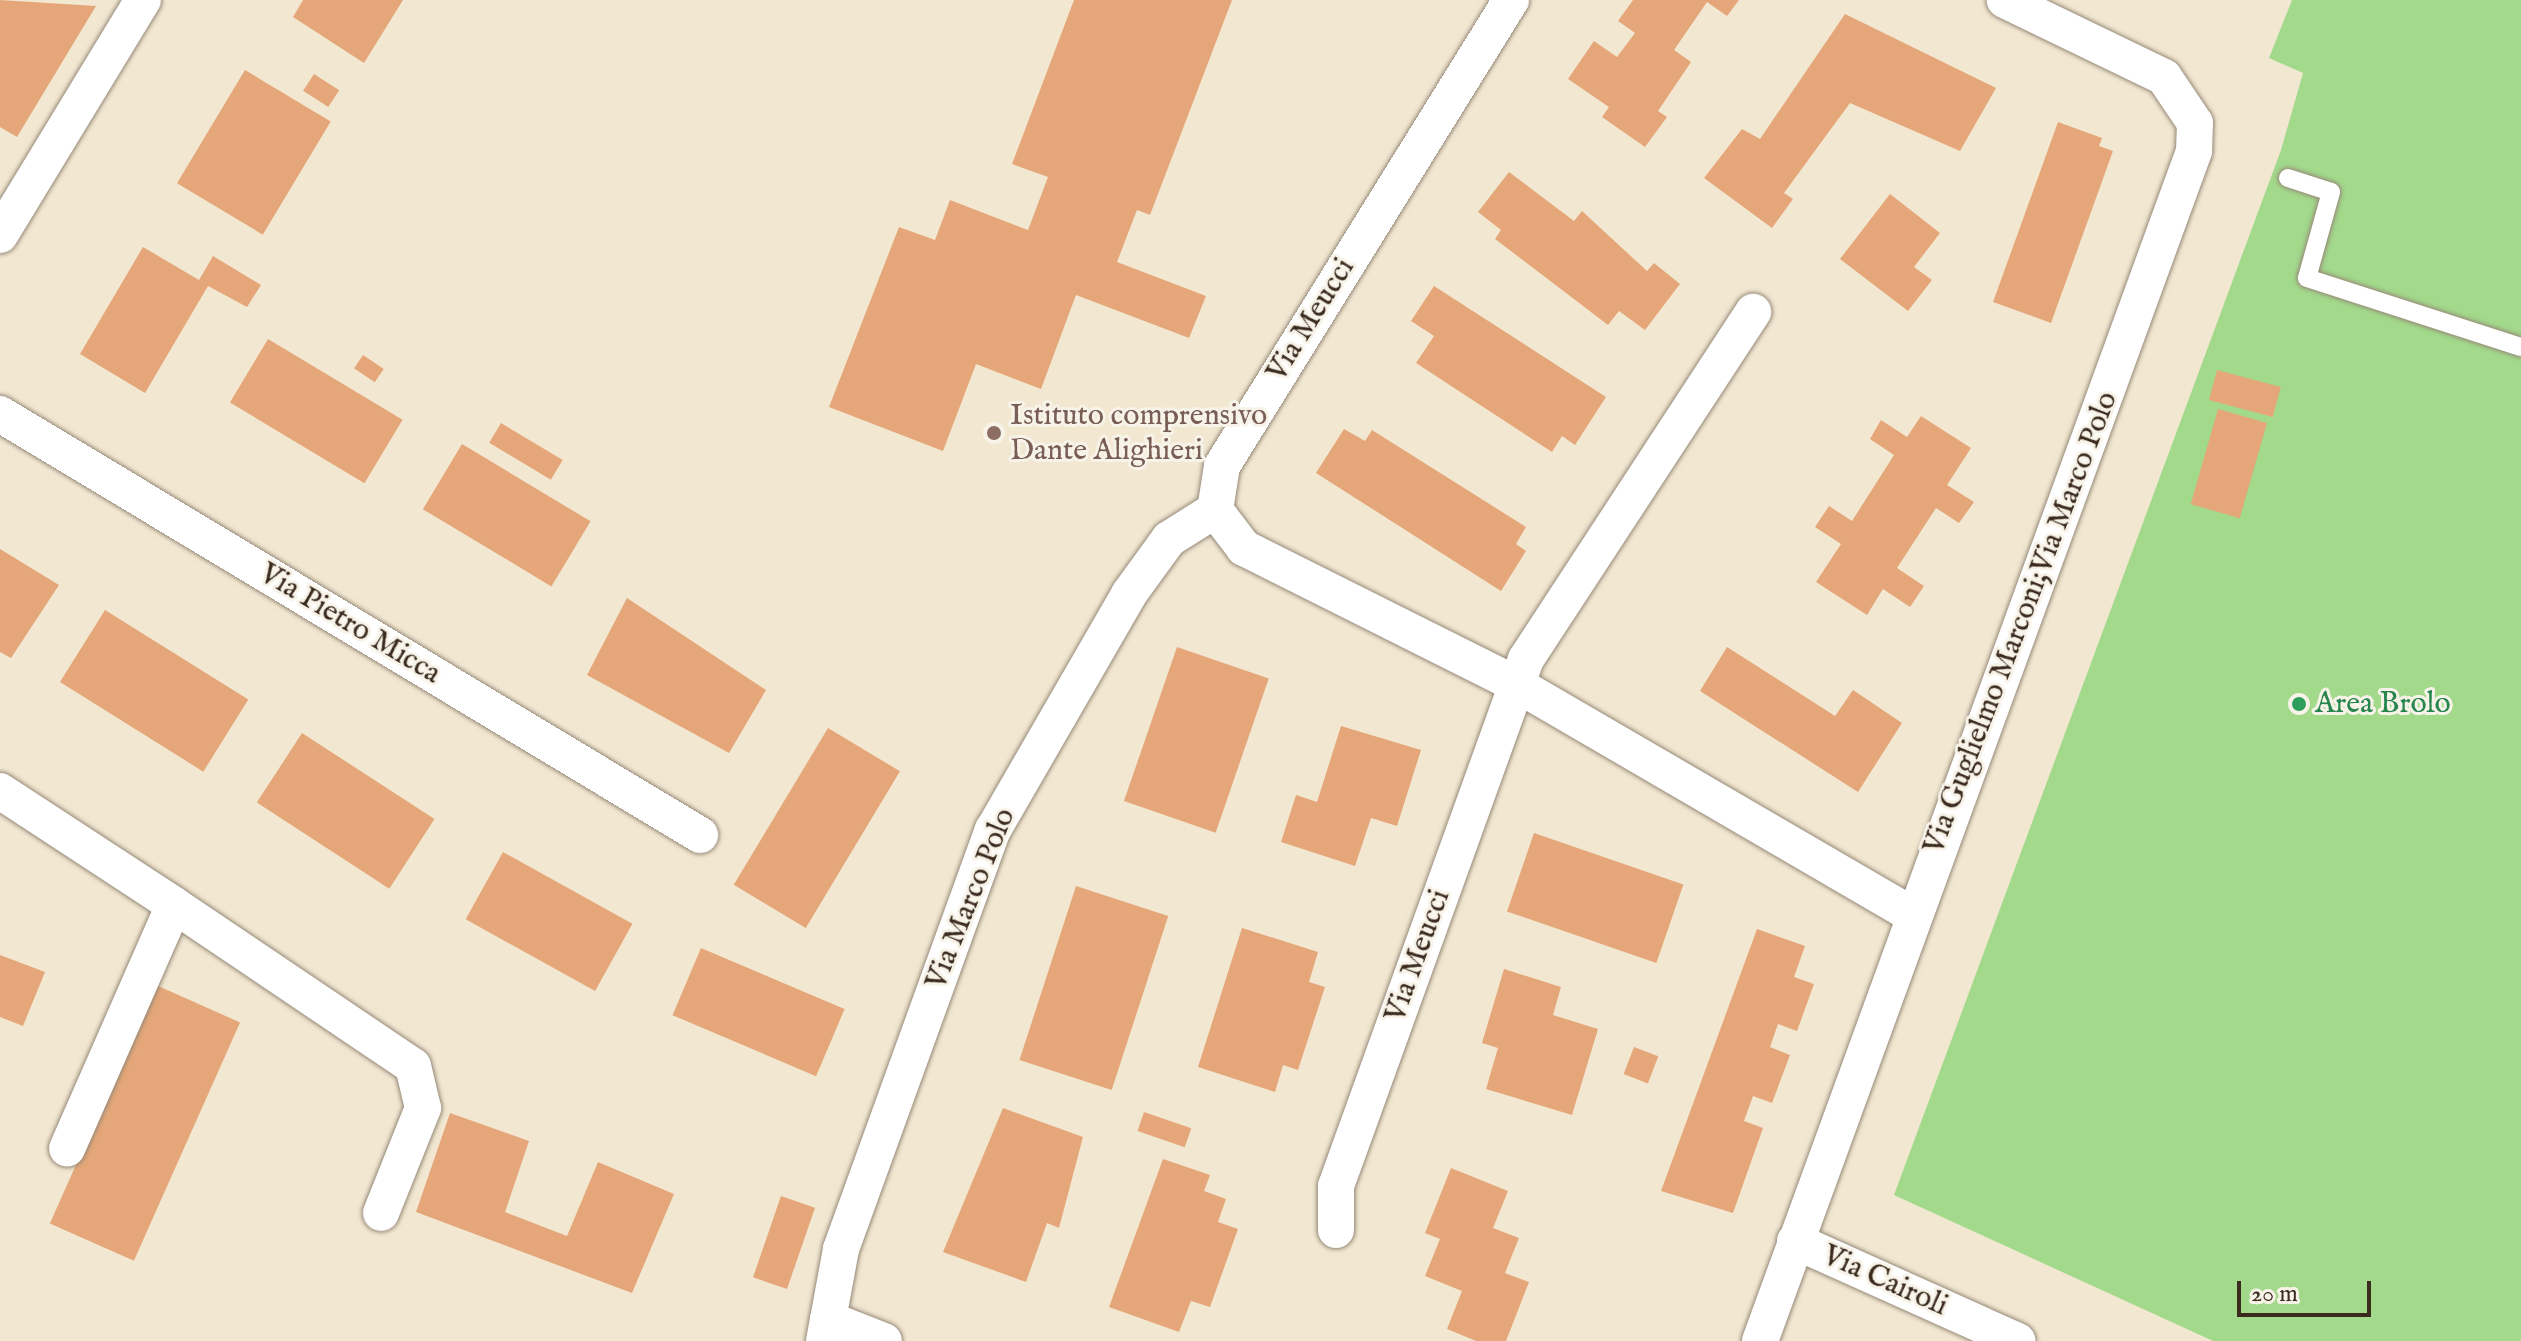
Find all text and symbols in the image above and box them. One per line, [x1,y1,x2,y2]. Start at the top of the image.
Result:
street label: Via Meucci [1259,252,1363,388]
street label: Via Guglielmo Marconi;Via Marco Polo [1916,387,2126,859]
place label: Istituto comprensivo Dante Alighieri [1010,398,1267,468]
marker: Istituto comprensivo Dante Alighieri [985,424,1003,442]
street label: Via Pietro Micca [253,556,447,692]
place label: Area Brolo [2315,686,2451,722]
marker: Area Brolo [2290,695,2308,713]
street label: Via Marco Polo [918,803,1024,995]
street label: Via Meucci [1377,885,1459,1027]
street label: Via Cairoli [1817,1238,1953,1324]
scale bar [2241,1265,2375,1315]
text: 20 m [2251,1279,2298,1310]

